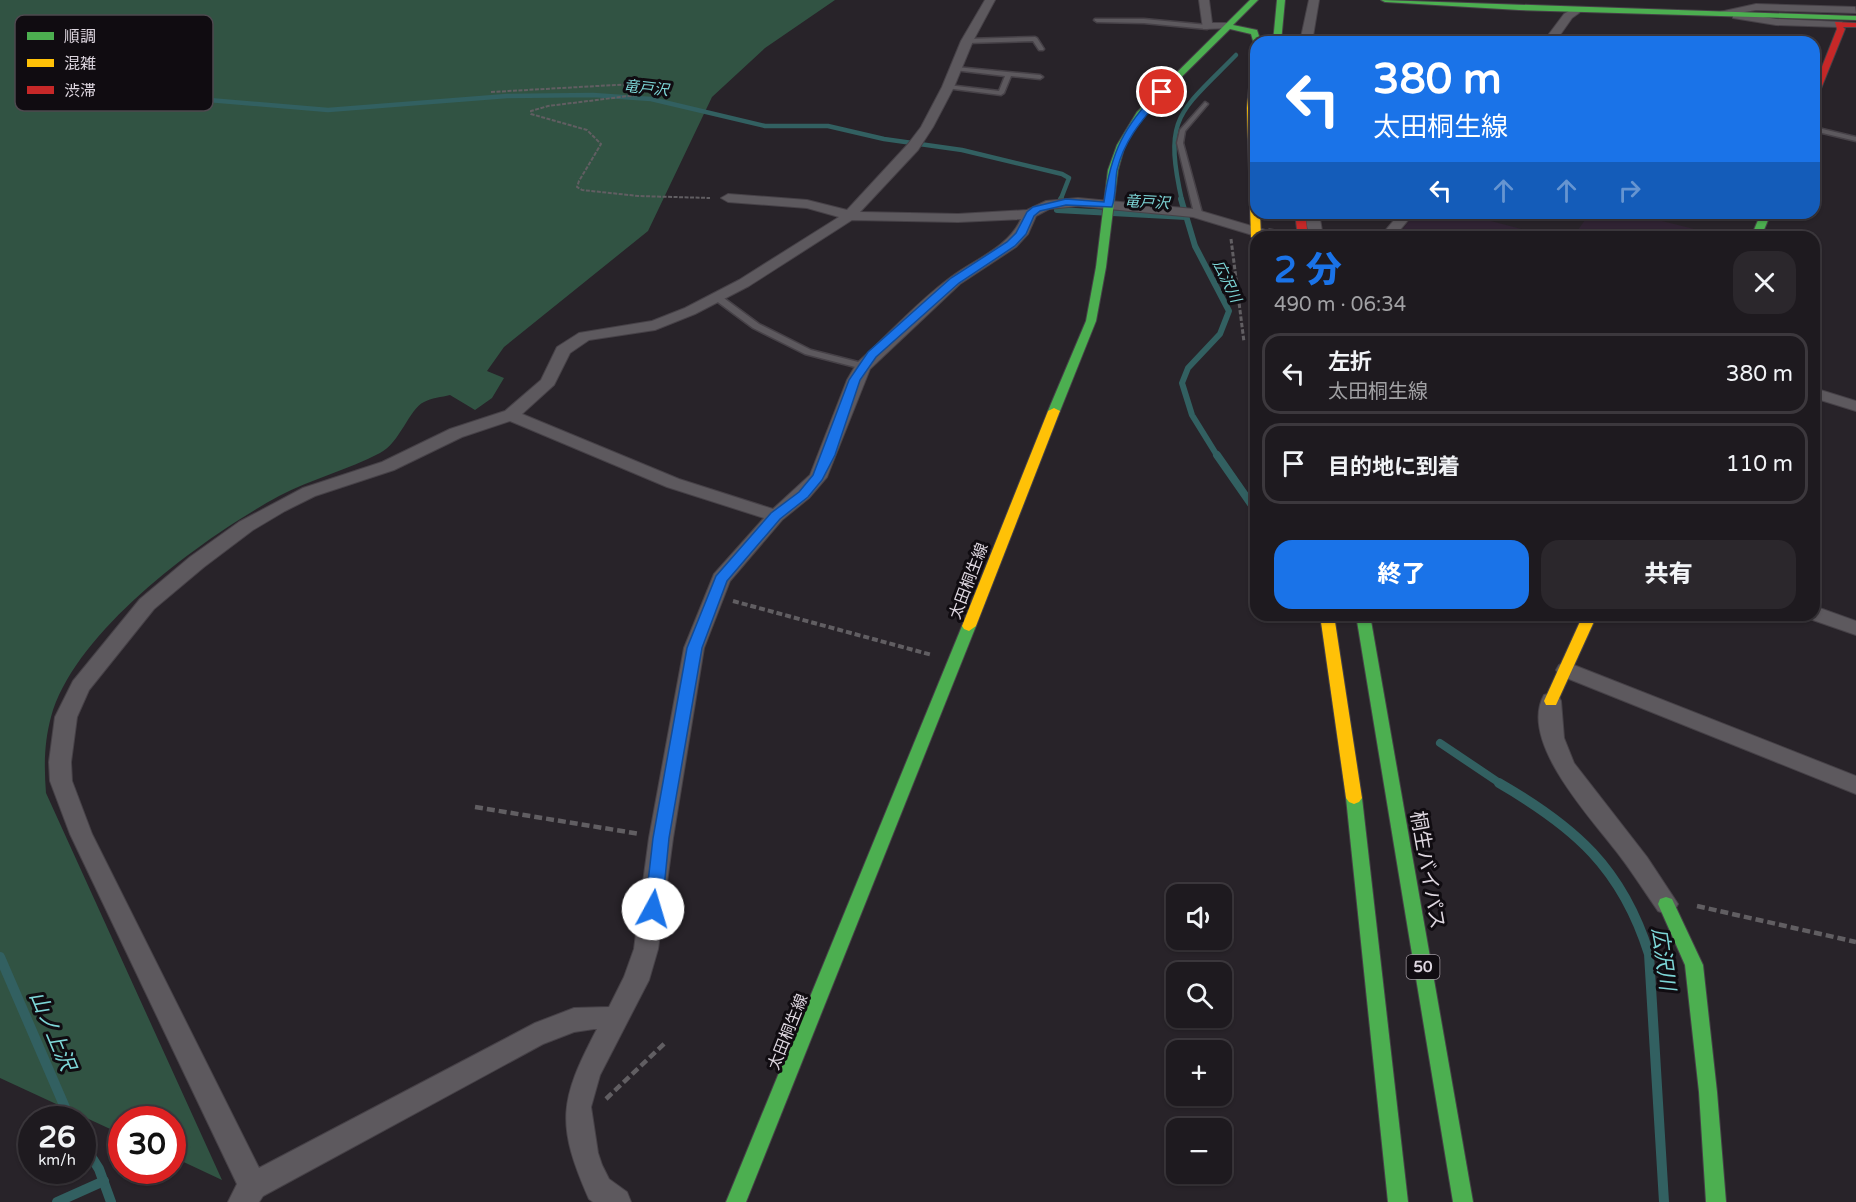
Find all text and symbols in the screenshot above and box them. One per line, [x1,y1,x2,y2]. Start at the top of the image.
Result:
legend [15,15,213,111]
text: 順調 [64,27,96,47]
text: 混雑 [64,54,96,74]
text: 380 m [1373,54,1502,105]
icon: left [1274,60,1352,138]
pin [1136,66,1187,117]
icon: arrive [1145,75,1178,108]
water label: 竜戸沢 [623,77,671,100]
text: 渋滞 [64,81,96,101]
text: 太田桐生線 [1373,111,1508,144]
icon: left [1424,174,1457,207]
icon: ahead [1487,174,1520,207]
icon: ahead [1550,174,1583,207]
icon: right [1613,174,1646,207]
water label: 竜戸沢 [1124,192,1172,212]
text: 2 分 [1274,249,1342,292]
button: close [1733,251,1796,314]
water label: 広沢川 [1209,257,1246,307]
text: 490 m · 06:34 [1274,293,1406,317]
text: 左折 [1328,349,1372,375]
icon: left [1277,357,1310,390]
text: 380 m [1726,361,1793,387]
text: 太田桐生線 [1328,380,1428,404]
icon: arrive [1277,447,1310,480]
text: 110 m [1726,451,1793,477]
text: 目的地に到着 [1328,454,1460,480]
street label: 太田桐生線 [945,540,993,622]
button: 終了 [1274,540,1529,609]
button: 共有 [1541,540,1796,609]
street label: 桐生バイパス [1405,809,1449,931]
position arrow [621,877,685,941]
map controls [1166,884,1232,1184]
button: sound [1166,884,1232,950]
water label: 広沢川 [1646,926,1680,994]
road number: 50 [1406,955,1440,979]
button: search [1166,962,1232,1028]
water label: 山ノ上沢 [24,987,81,1077]
street label: 太田桐生線 [764,991,812,1073]
button: + [1166,1040,1232,1106]
speed limit sign: 30 [108,1106,186,1184]
button: − [1166,1118,1232,1184]
text: 26 [38,1119,76,1156]
text: km/h [38,1151,76,1169]

